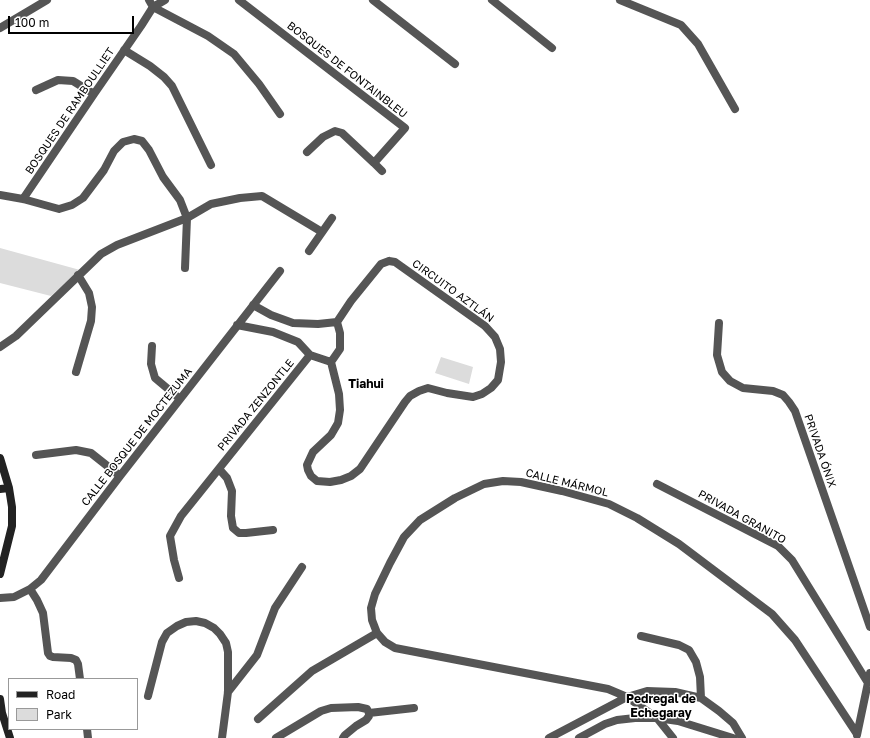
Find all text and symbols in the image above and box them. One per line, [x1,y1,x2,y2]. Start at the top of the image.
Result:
scale bar [10,8,136,34]
text: 100 m [15,15,49,30]
street label: BOSQUES DE FONTAINBLEU [284,19,410,121]
street label: BOSQUES DE RAMBOULLIET [23,45,117,177]
street label: CIRCUITO AZTLÁN [409,257,497,325]
street label: PRIVADA ZENZONTLE [215,357,297,453]
street label: CALLE BOSQUE DE MOCTEZUMA [79,365,195,509]
district label: Tiahui [348,377,384,391]
street label: PRIVADA ÓNIX [801,413,839,489]
street label: CALLE MÁRMOL [524,466,610,500]
street label: PRIVADA GRANITO [696,487,788,547]
legend [8,678,138,730]
text: Road [46,687,75,702]
district label: Pedregal de Echegaray [626,692,696,720]
text: Park [46,707,72,722]

